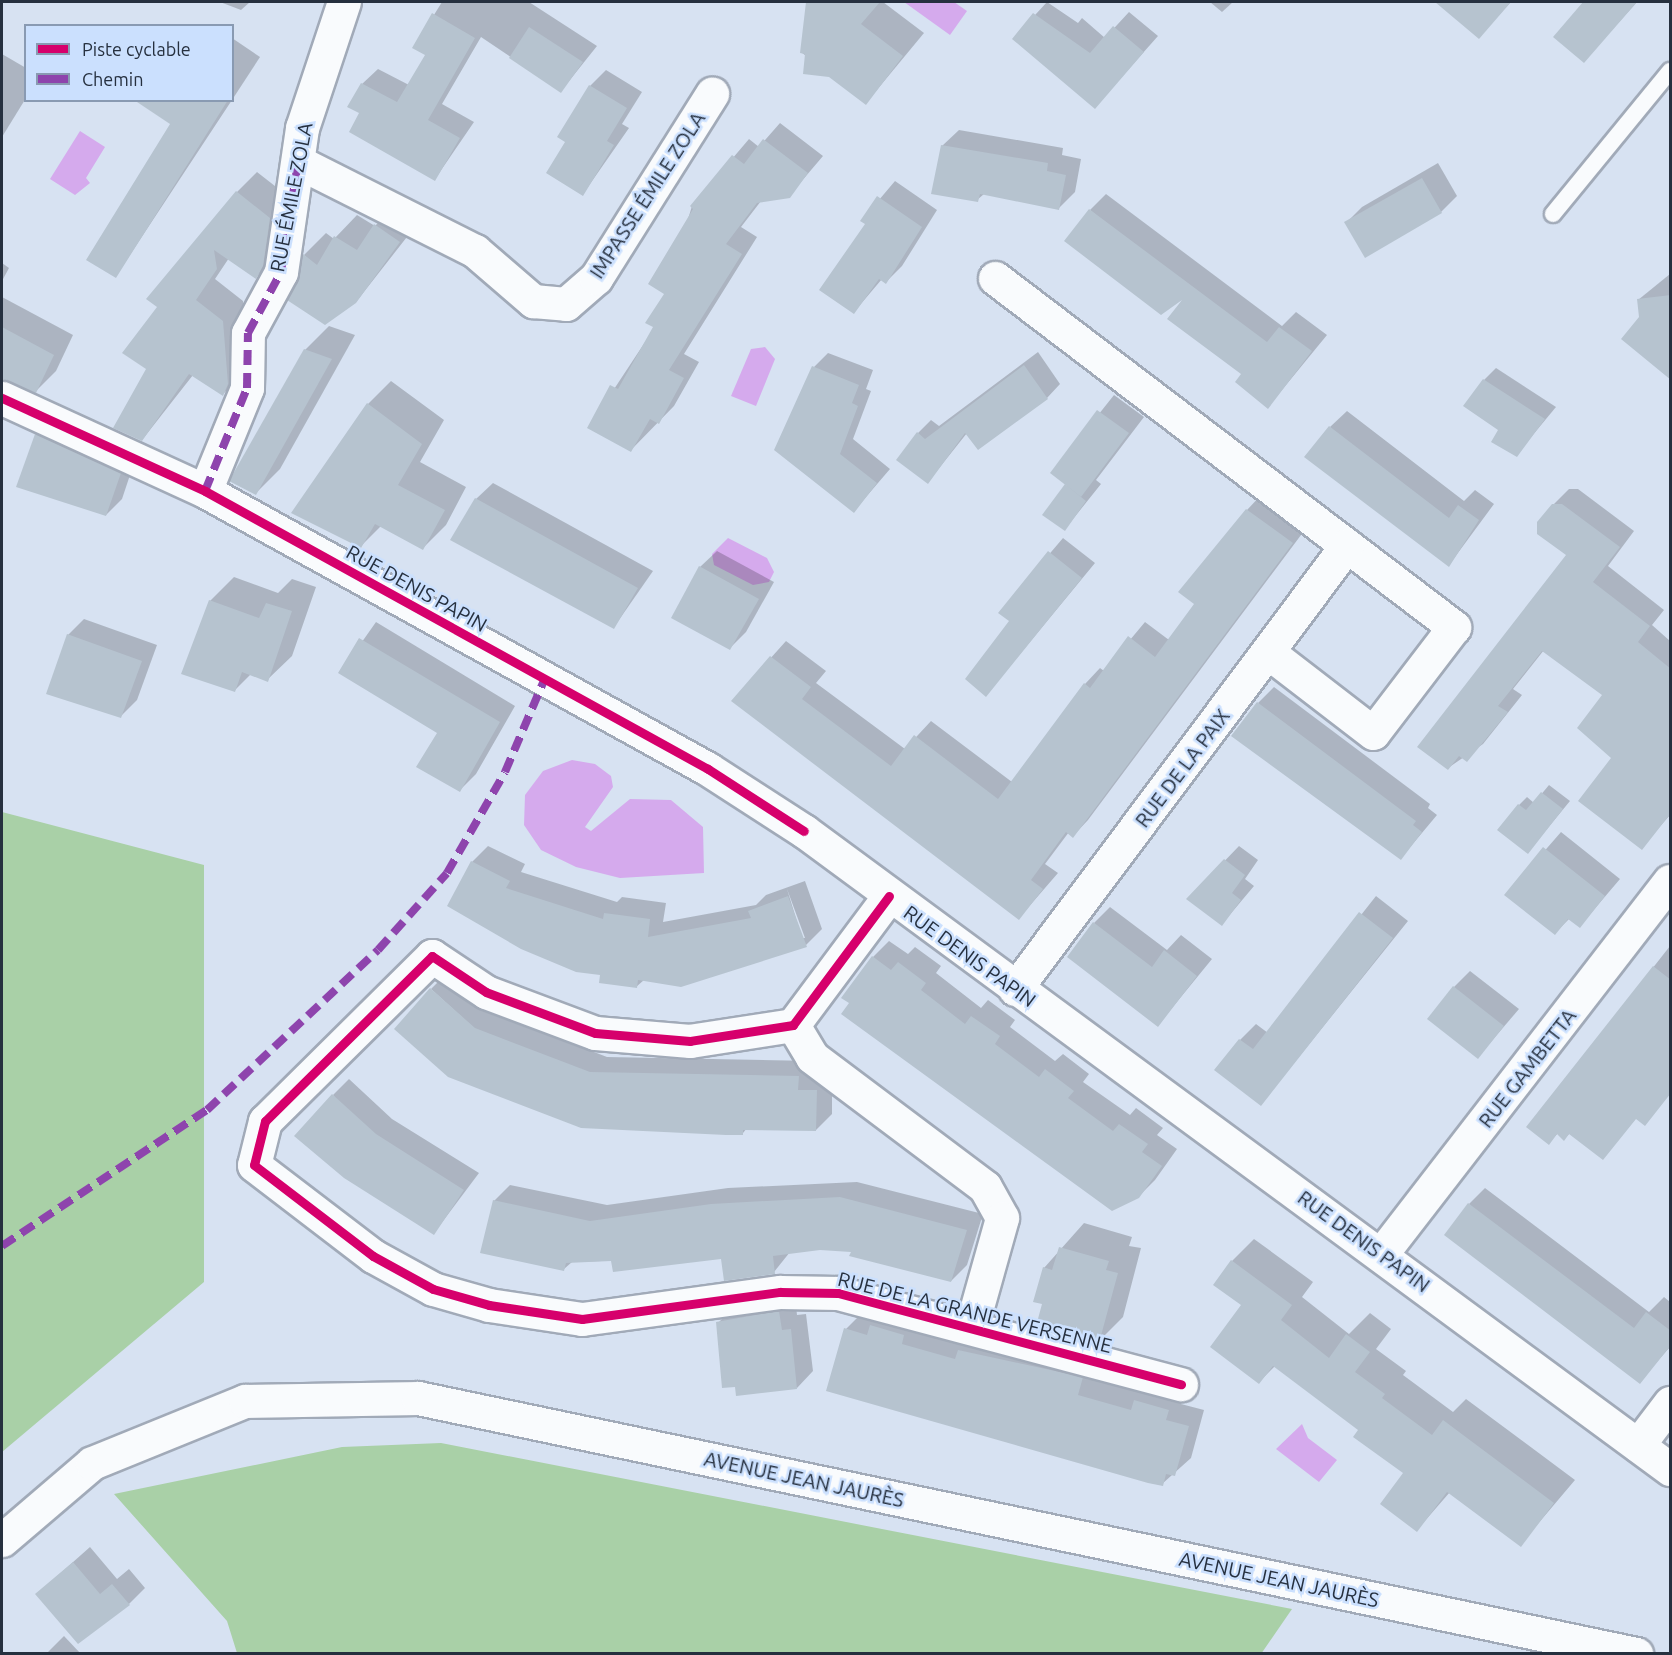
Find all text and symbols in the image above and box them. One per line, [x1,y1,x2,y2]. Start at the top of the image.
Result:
legend [24,24,234,102]
text: Piste cyclable [82,39,191,59]
text: Chemin [82,69,143,89]
street label: IMPASSE ÉMILE ZOLA [584,107,710,283]
street label: RUE ÉMILE ZOLA [265,120,317,274]
street label: RUE DENIS PAPIN [342,539,492,637]
street label: RUE DE LA PAIX [1130,704,1234,832]
street label: RUE DENIS PAPIN [899,900,1041,1012]
street label: RUE GAMBETTA [1473,1004,1581,1132]
street label: RUE DENIS PAPIN [1293,1185,1435,1297]
street label: RUE DE LA GRANDE VERSENNE [836,1266,1114,1358]
street label: AVENUE JEAN JAURÈS [702,1446,906,1512]
street label: AVENUE JEAN JAURÈS [1177,1546,1381,1612]

